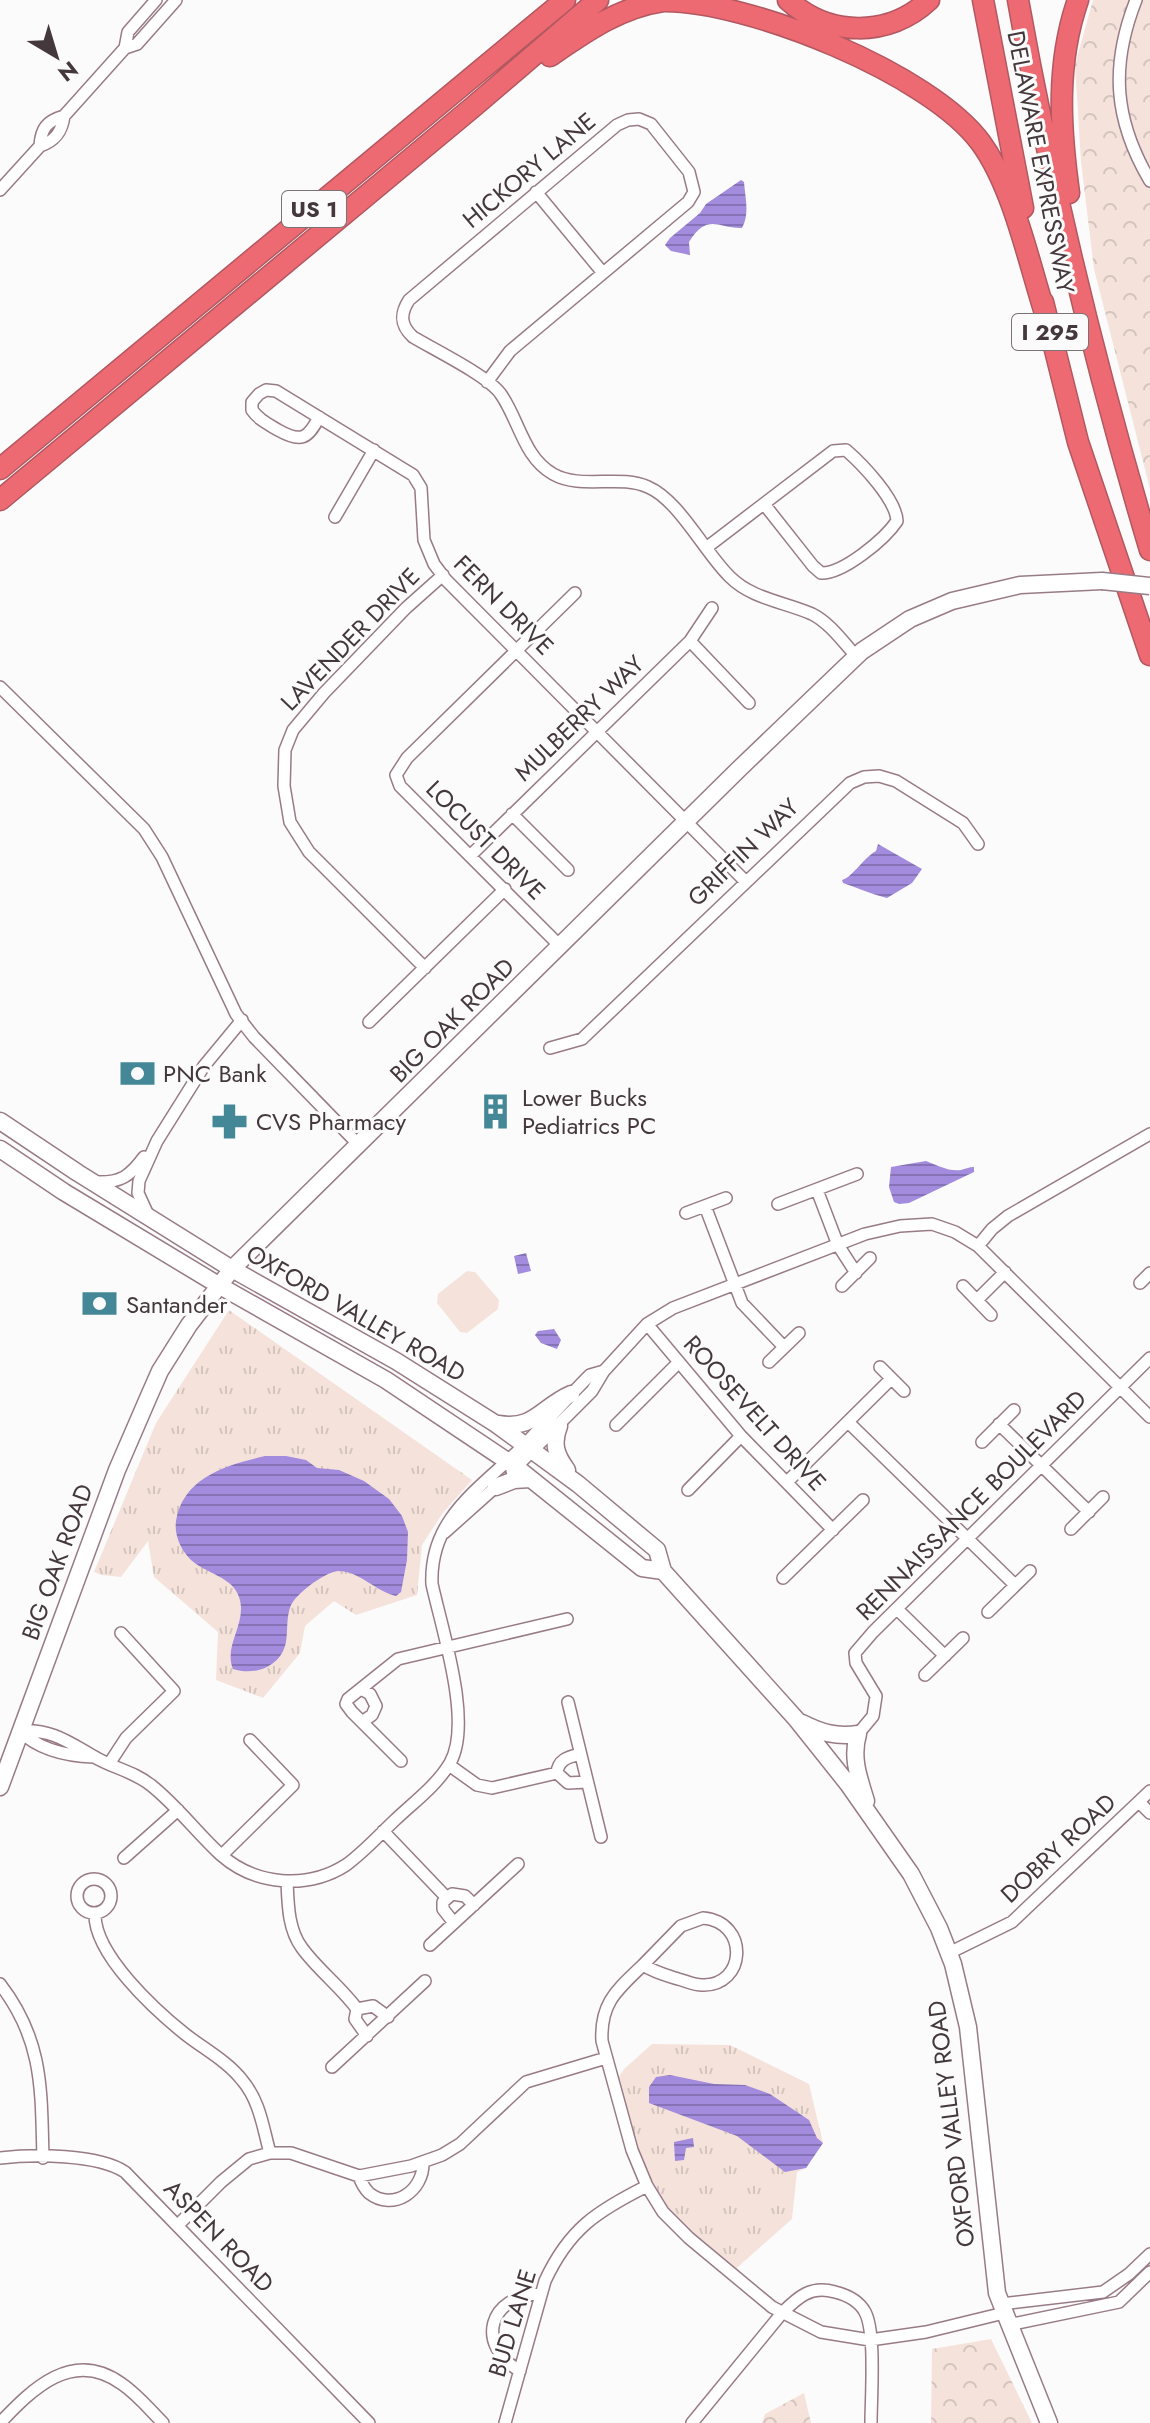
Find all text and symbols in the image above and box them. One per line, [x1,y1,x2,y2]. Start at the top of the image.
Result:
north arrow [16,16,96,96]
street label: DELAWARE EXPRESSWAY [998,28,1084,297]
text: N [52,54,85,90]
street label: HICKORY LANE [455,104,603,236]
road number: US 1 [282,191,346,227]
road number: I 295 [1012,314,1088,350]
street label: FERN DRIVE [446,547,562,663]
street label: LAVENDER DRIVE [272,559,428,719]
street label: MULBERRY WAY [506,647,652,789]
street label: LOCUST DRIVE [418,772,554,908]
street label: GRIFFIN WAY [680,790,807,914]
street label: BIG OAK ROAD [382,950,522,1090]
bank icon: PNC Bank [118,1054,156,1092]
place label: PNC Bank [163,1056,267,1091]
place label: Lower Bucks Pediatrics PC [522,1080,656,1143]
building icon: Lower Bucks Pediatrics PC [477,1092,515,1130]
pharmacy icon: CVS Pharmacy [211,1102,249,1140]
place label: CVS Pharmacy [256,1104,407,1139]
street label: OXFORD VALLEY ROAD [240,1236,472,1390]
bank icon: Santander [81,1285,119,1323]
place label: Santander [126,1287,228,1322]
street label: ROOSEVELT DRIVE [675,1327,835,1499]
street label: RENNAISSANCE BOULEVARD [848,1382,1094,1628]
street label: BIG OAK ROAD [13,1479,101,1645]
street label: DOBRY ROAD [992,1785,1124,1911]
street label: OXFORD VALLEY ROAD [919,1999,983,2249]
street label: ASPEN ROAD [156,2172,282,2300]
street label: BUD LANE [479,2265,545,2381]

